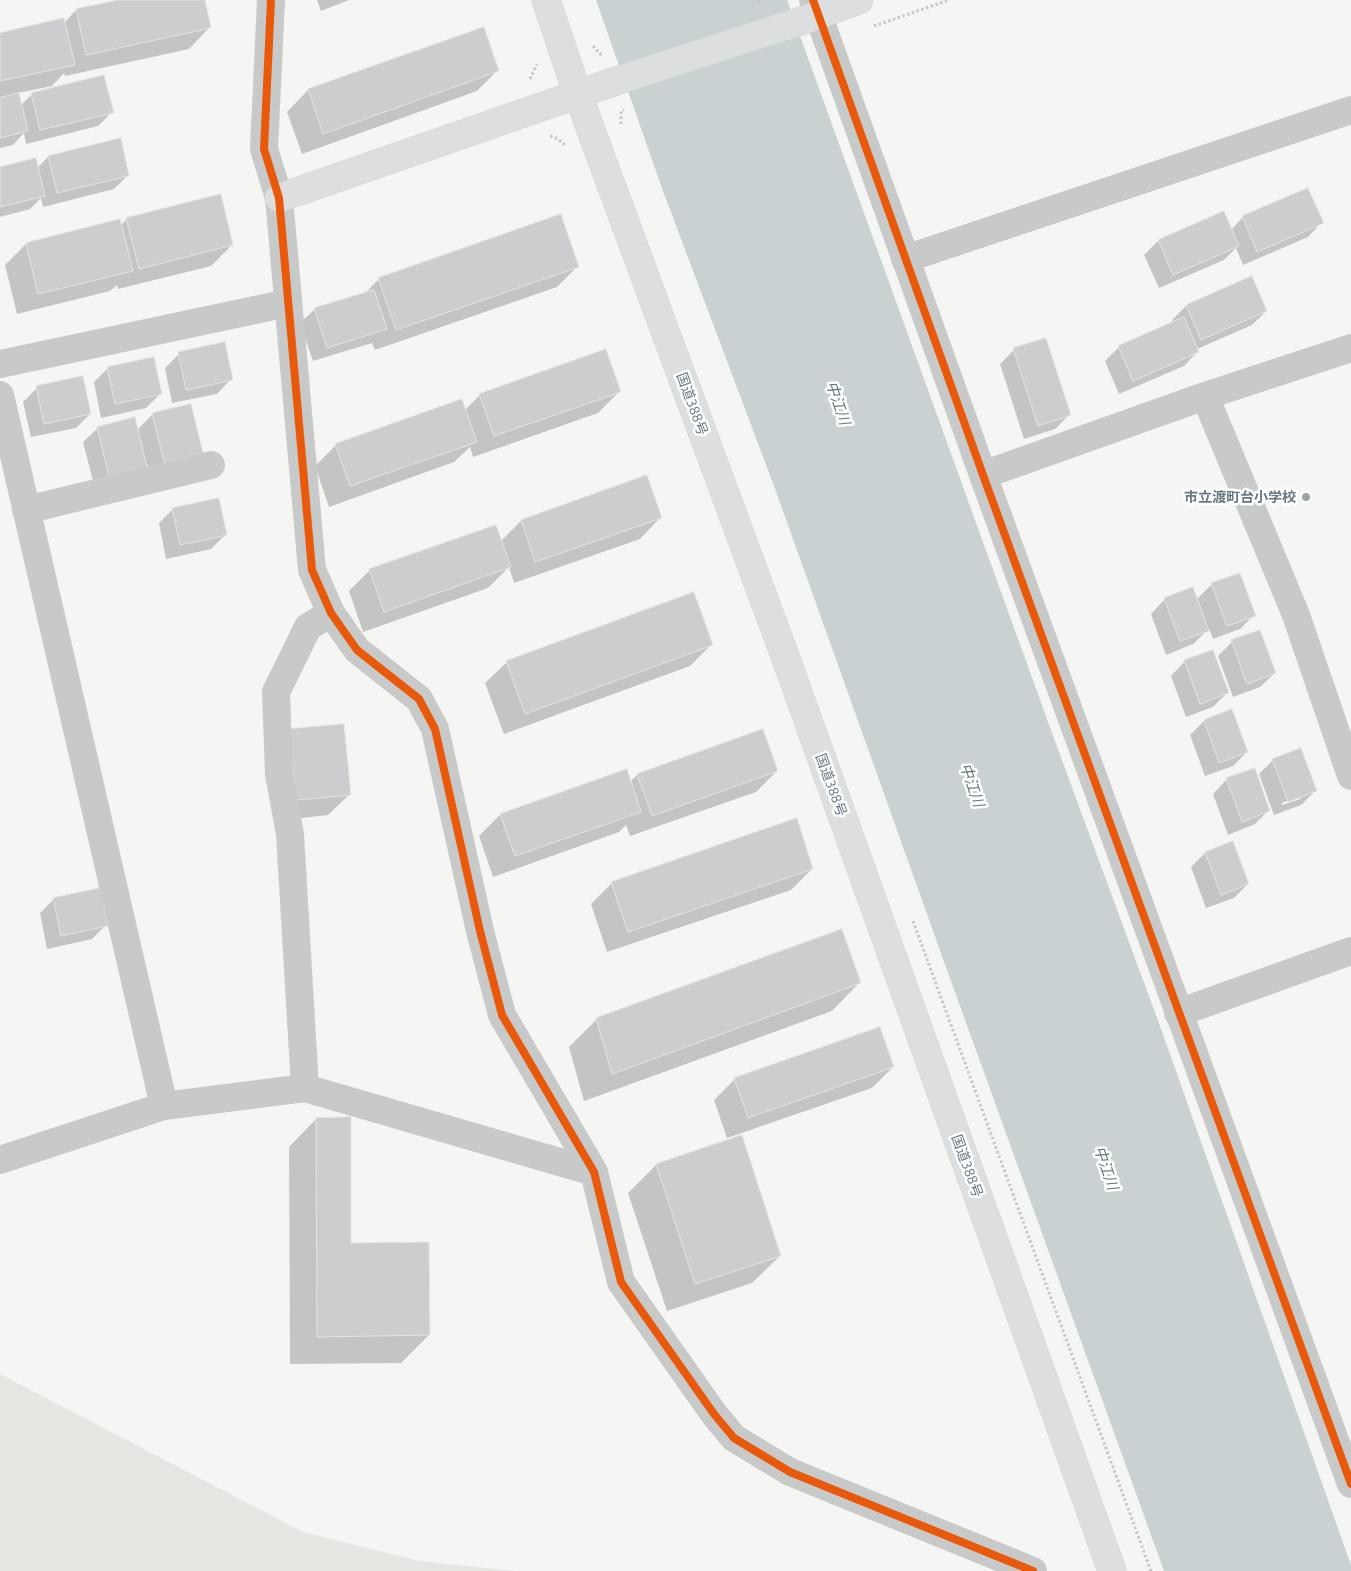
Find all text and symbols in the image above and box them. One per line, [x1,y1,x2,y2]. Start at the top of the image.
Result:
street label: 国道388号 [673,370,711,438]
water label: 中江川 [822,379,854,427]
place label: 市立渡町台小学校 [1184,489,1296,505]
marker: 市立渡町台小学校 [1300,491,1312,503]
street label: 国道388号 [812,751,850,819]
water label: 中江川 [956,761,988,809]
street label: 国道388号 [948,1132,986,1200]
water label: 中江川 [1090,1144,1122,1192]

